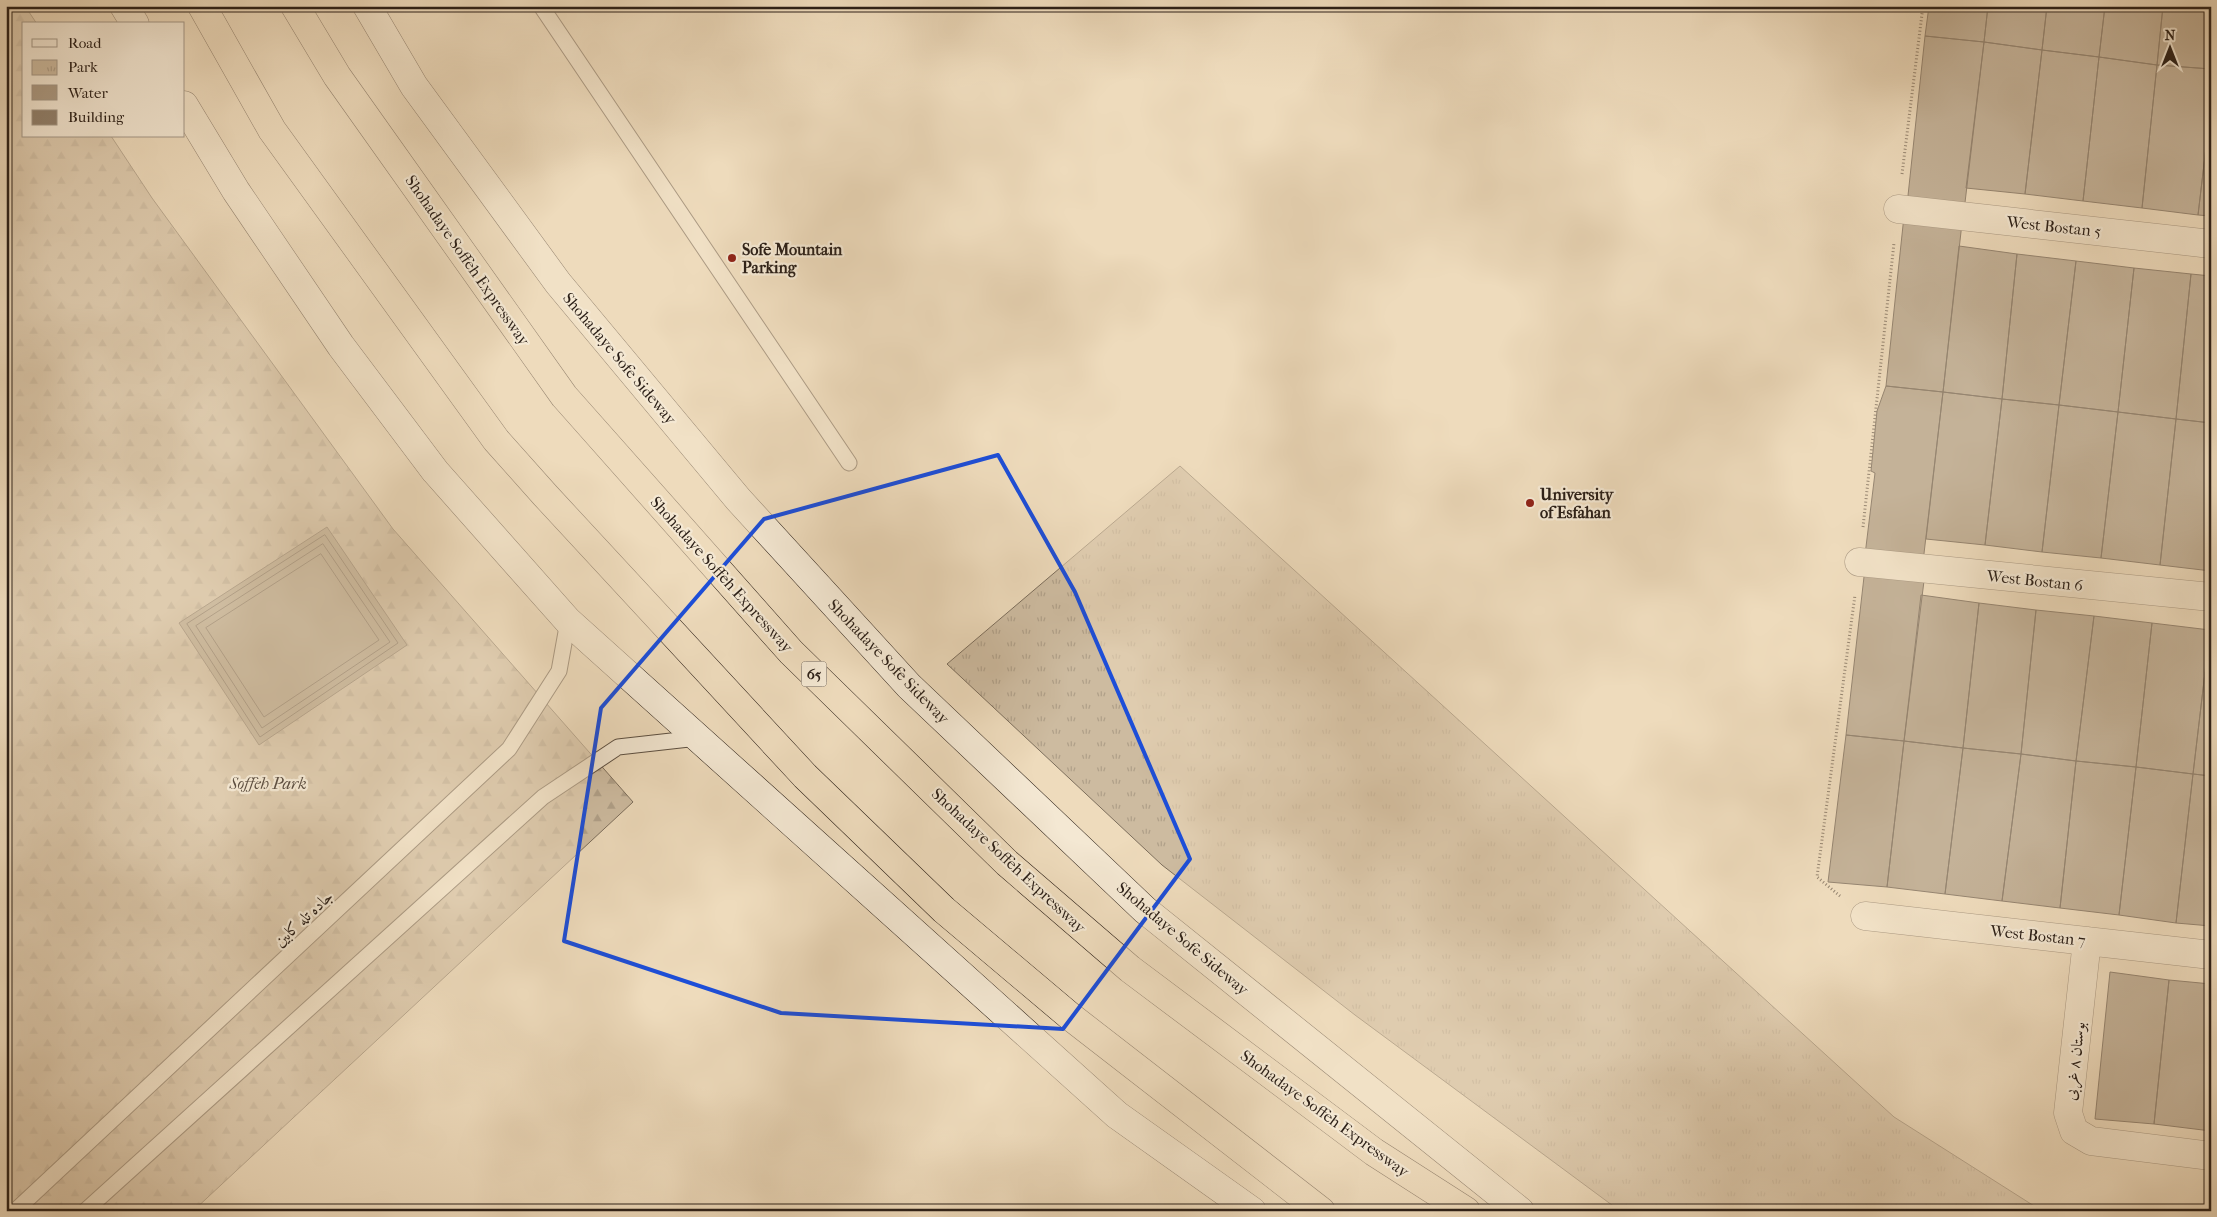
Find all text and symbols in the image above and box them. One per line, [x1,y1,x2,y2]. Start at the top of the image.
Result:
legend [22,22,185,138]
north arrow [2144,22,2194,72]
text: N [2165,27,2176,44]
text: Road [68,34,102,52]
text: Park [68,58,98,76]
text: Water [67,84,108,102]
text: Building [68,108,125,126]
street label: Shohadaye Soffeh Expressway [401,172,534,349]
street label: West Bostan 5 [2005,212,2102,241]
place label: Sofe Mountain Parking [742,240,843,278]
marker: Sofe Mountain Parking [726,252,738,264]
street label: Shohadaye Sofe Sideway [559,289,681,428]
place label: University of Esfahan [1539,485,1615,522]
street label: Shohadaye Soffeh Expressway [646,492,797,657]
marker: University of Esfahan [1524,497,1536,509]
street label: West Bostan 6 [1985,566,2084,595]
street label: Shohadaye Sofe Sideway [824,595,954,728]
road number: 65 [802,662,826,686]
park label: Soffeh Park [228,774,307,793]
street label: Shohadaye Soffeh Expressway [928,784,1090,937]
street label: Shohadaye Sofe Sideway [1113,878,1253,999]
street label: جاده تله کابین [270,886,337,950]
street label: West Bostan 7 [1988,921,2087,950]
street label: بوستان ۸ غربی [2060,1021,2091,1102]
street label: Shohadaye Soffeh Expressway [1237,1046,1413,1181]

